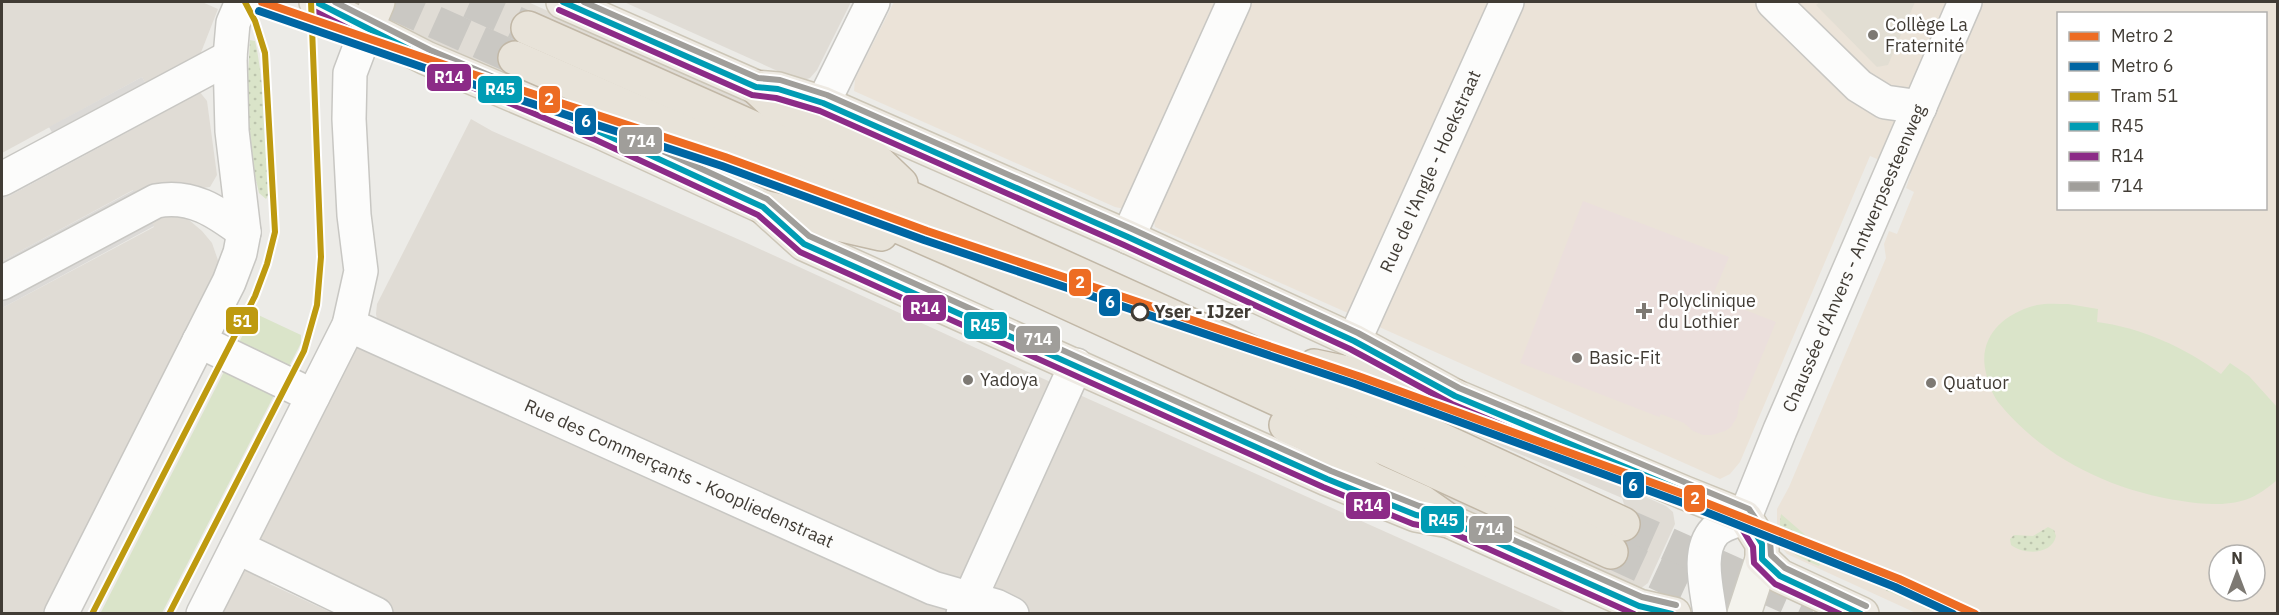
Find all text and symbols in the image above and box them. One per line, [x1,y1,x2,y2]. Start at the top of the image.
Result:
legend [2057,12,2267,210]
place label: Collège La Fraternité [1885,13,1968,57]
text: Metro 2 [2111,24,2173,47]
marker: Collège La Fraternité [1866,28,1880,42]
text: Metro 6 [2111,54,2173,77]
line badge: R14 [426,63,472,92]
street label: Rue de l'Angle - Hoekstraat [1374,66,1486,276]
text: R14 [434,67,464,87]
line badge: R45 [477,75,523,104]
text: R45 [485,79,515,99]
text: Tram 51 [2111,84,2178,107]
line badge: 2 [538,85,561,114]
text: 2 [544,89,554,109]
street label: Chaussée d'Anvers - Antwerpsesteenweg [1777,100,1931,416]
line badge: 6 [574,107,597,136]
text: 6 [581,111,591,131]
text: R45 [2111,114,2144,137]
line badge: 714 [618,126,663,155]
text: 714 [627,131,656,151]
text: R14 [2111,144,2144,167]
text: 714 [2111,174,2144,197]
line badge: 2 [1068,268,1092,297]
text: 2 [1075,272,1085,292]
line badge: 6 [1098,288,1121,317]
place label: Polyclinique du Lothier [1658,289,1756,333]
text: 6 [1105,292,1115,312]
line badge: R14 [902,294,947,322]
text: R14 [910,298,940,318]
place label: Yser - IJzer [1154,300,1251,323]
marker: Polyclinique du Lothier [1635,302,1653,320]
marker: Yser - IJzer [1131,303,1149,321]
line badge: 51 [225,306,259,335]
text: 51 [232,311,252,331]
line badge: R45 [963,311,1008,340]
text: R45 [970,315,1000,335]
line badge: 714 [1015,325,1061,354]
text: 714 [1024,329,1053,349]
place label: Basic-Fit [1589,346,1661,369]
marker: Basic-Fit [1570,351,1584,365]
place label: Yadoya [980,368,1039,391]
place label: Quatuor [1943,371,2009,394]
marker: Yadoya [961,373,975,387]
marker: Quatuor [1924,376,1938,390]
street label: Rue des Commerçants - Koopliedenstraat [521,394,838,553]
line badge: 6 [1622,471,1645,499]
text: 6 [1628,475,1638,495]
line badge: 2 [1683,484,1706,513]
text: 2 [1690,488,1700,508]
line badge: R14 [1345,491,1391,520]
text: R14 [1353,495,1383,515]
line badge: R45 [1420,505,1465,534]
text: R45 [1428,510,1458,530]
line badge: 714 [1468,515,1513,544]
text: 714 [1476,519,1505,539]
north arrow [2207,543,2267,603]
text: N [2231,548,2243,568]

